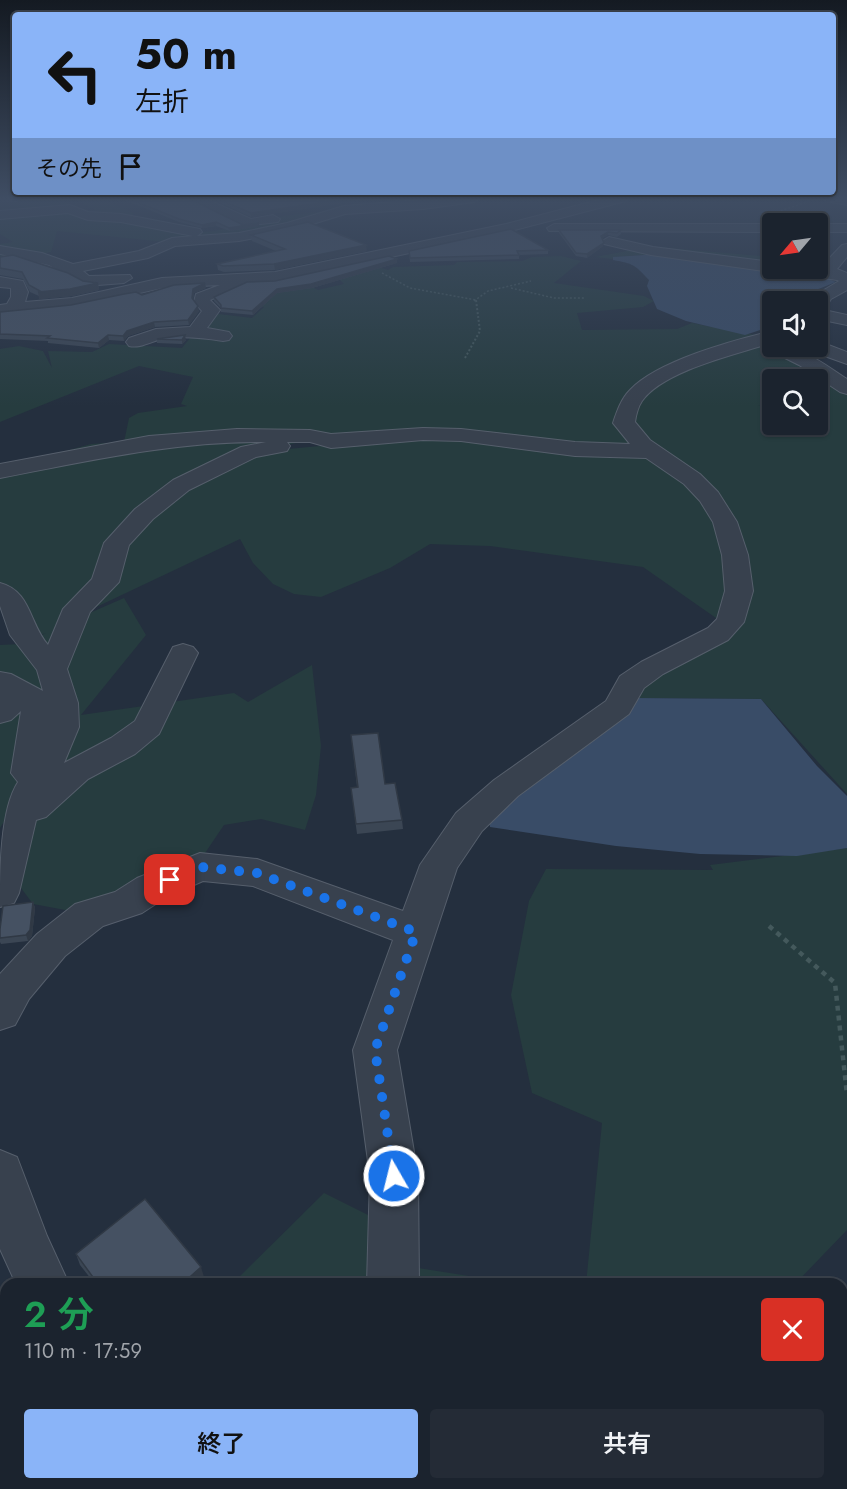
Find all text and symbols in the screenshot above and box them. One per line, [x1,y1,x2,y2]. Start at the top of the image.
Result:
text: 50 m [135,24,237,85]
icon: left [36,36,114,114]
text: 左折 [135,82,189,121]
icon: arrive [114,150,147,183]
text: その先 [36,152,102,184]
north arrow [762,213,828,279]
map controls [762,213,828,435]
button: sound [762,291,828,357]
button: search [762,369,828,435]
pin [144,854,195,905]
icon: arrive [153,863,186,896]
position arrow [362,1144,426,1208]
text: 2 分 [24,1288,93,1340]
button: close [761,1298,824,1361]
text: 110 m · 17:59 [24,1337,142,1366]
button: 終了 [24,1409,418,1478]
button: 共有 [430,1409,824,1478]

